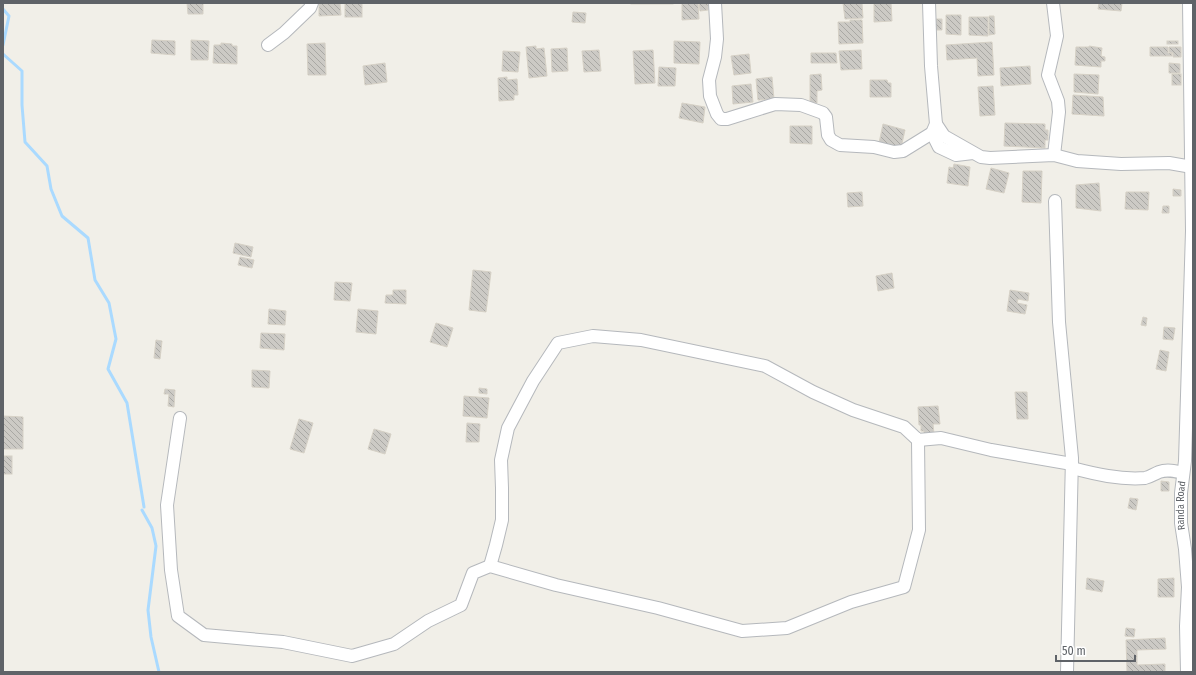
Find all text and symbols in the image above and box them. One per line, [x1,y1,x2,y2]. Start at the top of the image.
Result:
street label: Randa Road [1175,480,1188,531]
scale bar [1056,637,1135,663]
text: 50 m [1062,644,1086,658]

